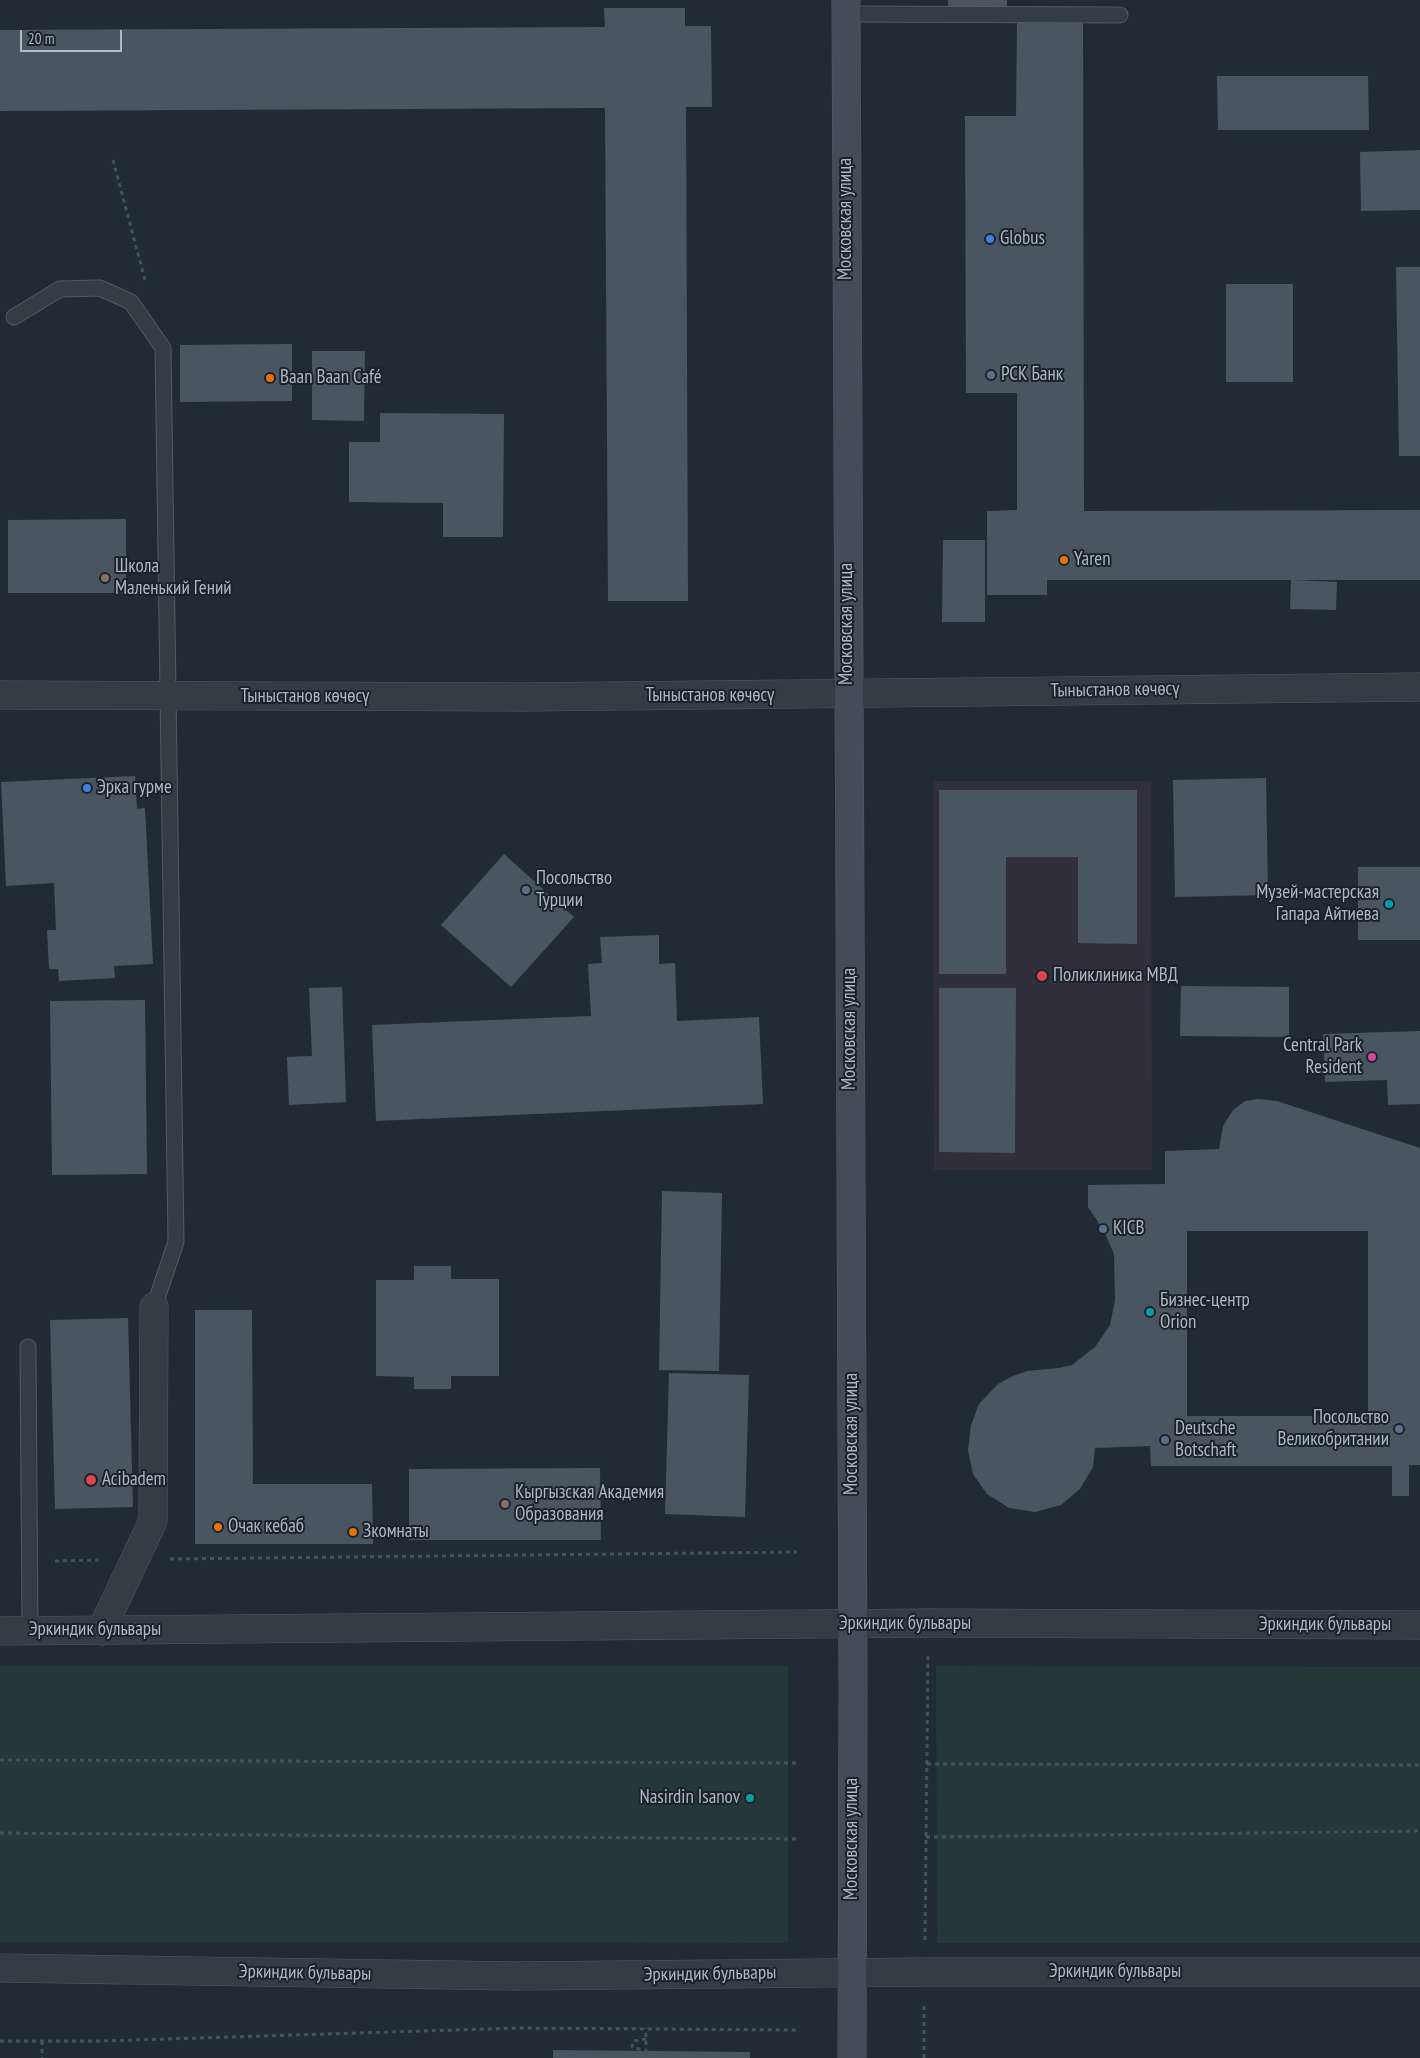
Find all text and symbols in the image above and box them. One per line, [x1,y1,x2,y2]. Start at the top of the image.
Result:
scale bar [22,20,125,52]
text: 20 m [28,29,54,48]
street label: Московская улица [835,158,857,280]
place label: Globus [1000,228,1045,250]
marker: Globus [984,233,996,245]
place label: РСК Банк [1001,364,1063,386]
place label: Baan Baan Café [280,367,382,389]
marker: РСК Банк [985,369,997,381]
marker: Baan Baan Café [264,372,276,384]
place label: Yaren [1074,549,1111,571]
marker: Yaren [1058,554,1070,566]
place label: Школа Маленький Гений [115,556,232,600]
street label: Московская улица [836,563,858,685]
marker: Школа Маленький Гений [99,572,111,584]
street label: Тыныстанов көчөсү [1050,677,1180,703]
street label: Тыныстанов көчөсү [646,685,774,707]
street label: Тыныстанов көчөсү [241,686,369,708]
place label: Эрка гурме [97,777,172,799]
marker: Эрка гурме [81,782,93,794]
place label: Посольство Турции [536,868,612,912]
place label: Музей-мастерская Гапара Айтиева [1256,882,1379,926]
marker: Посольство Турции [520,884,532,896]
marker: Музей-мастерская Гапара Айтиева [1383,898,1395,910]
place label: Поликлиника МВД [1053,965,1178,987]
street label: Московская улица [839,968,861,1090]
marker: Поликлиника МВД [1035,969,1049,983]
place label: Central Park Resident [1283,1035,1362,1079]
marker: Central Park Resident [1366,1051,1378,1063]
place label: KICB [1113,1218,1144,1240]
marker: KICB [1097,1223,1109,1235]
place label: Бизнес-центр Orion [1160,1290,1250,1334]
marker: Бизнес-центр Orion [1144,1306,1156,1318]
street label: Московская улица [841,1373,863,1495]
place label: Посольство Великобритании [1278,1407,1389,1451]
place label: Deutsche Botschaft [1175,1418,1236,1462]
marker: Посольство Великобритании [1393,1423,1405,1435]
marker: Deutsche Botschaft [1159,1434,1171,1446]
place label: Acibadem [102,1469,166,1491]
marker: Acibadem [84,1473,98,1487]
place label: Кыргызская Академия Образования [515,1482,664,1526]
marker: Кыргызская Академия Образования [499,1498,511,1510]
place label: Очак кебаб [228,1516,304,1538]
marker: Очак кебаб [212,1521,224,1533]
place label: Зкомнаты [363,1521,429,1543]
marker: Зкомнаты [347,1526,359,1538]
street label: Эркиндик бульвары [839,1613,971,1635]
street label: Эркиндик бульвары [1259,1614,1391,1636]
street label: Эркиндик бульвары [29,1619,161,1641]
street label: Московская улица [841,1778,863,1900]
place label: Nasirdin Isanov [640,1787,740,1809]
marker: Nasirdin Isanov [744,1792,756,1804]
street label: Эркиндик бульвары [238,1960,372,1986]
street label: Эркиндик бульвары [643,1961,777,1987]
street label: Эркиндик бульвары [1049,1961,1181,1983]

